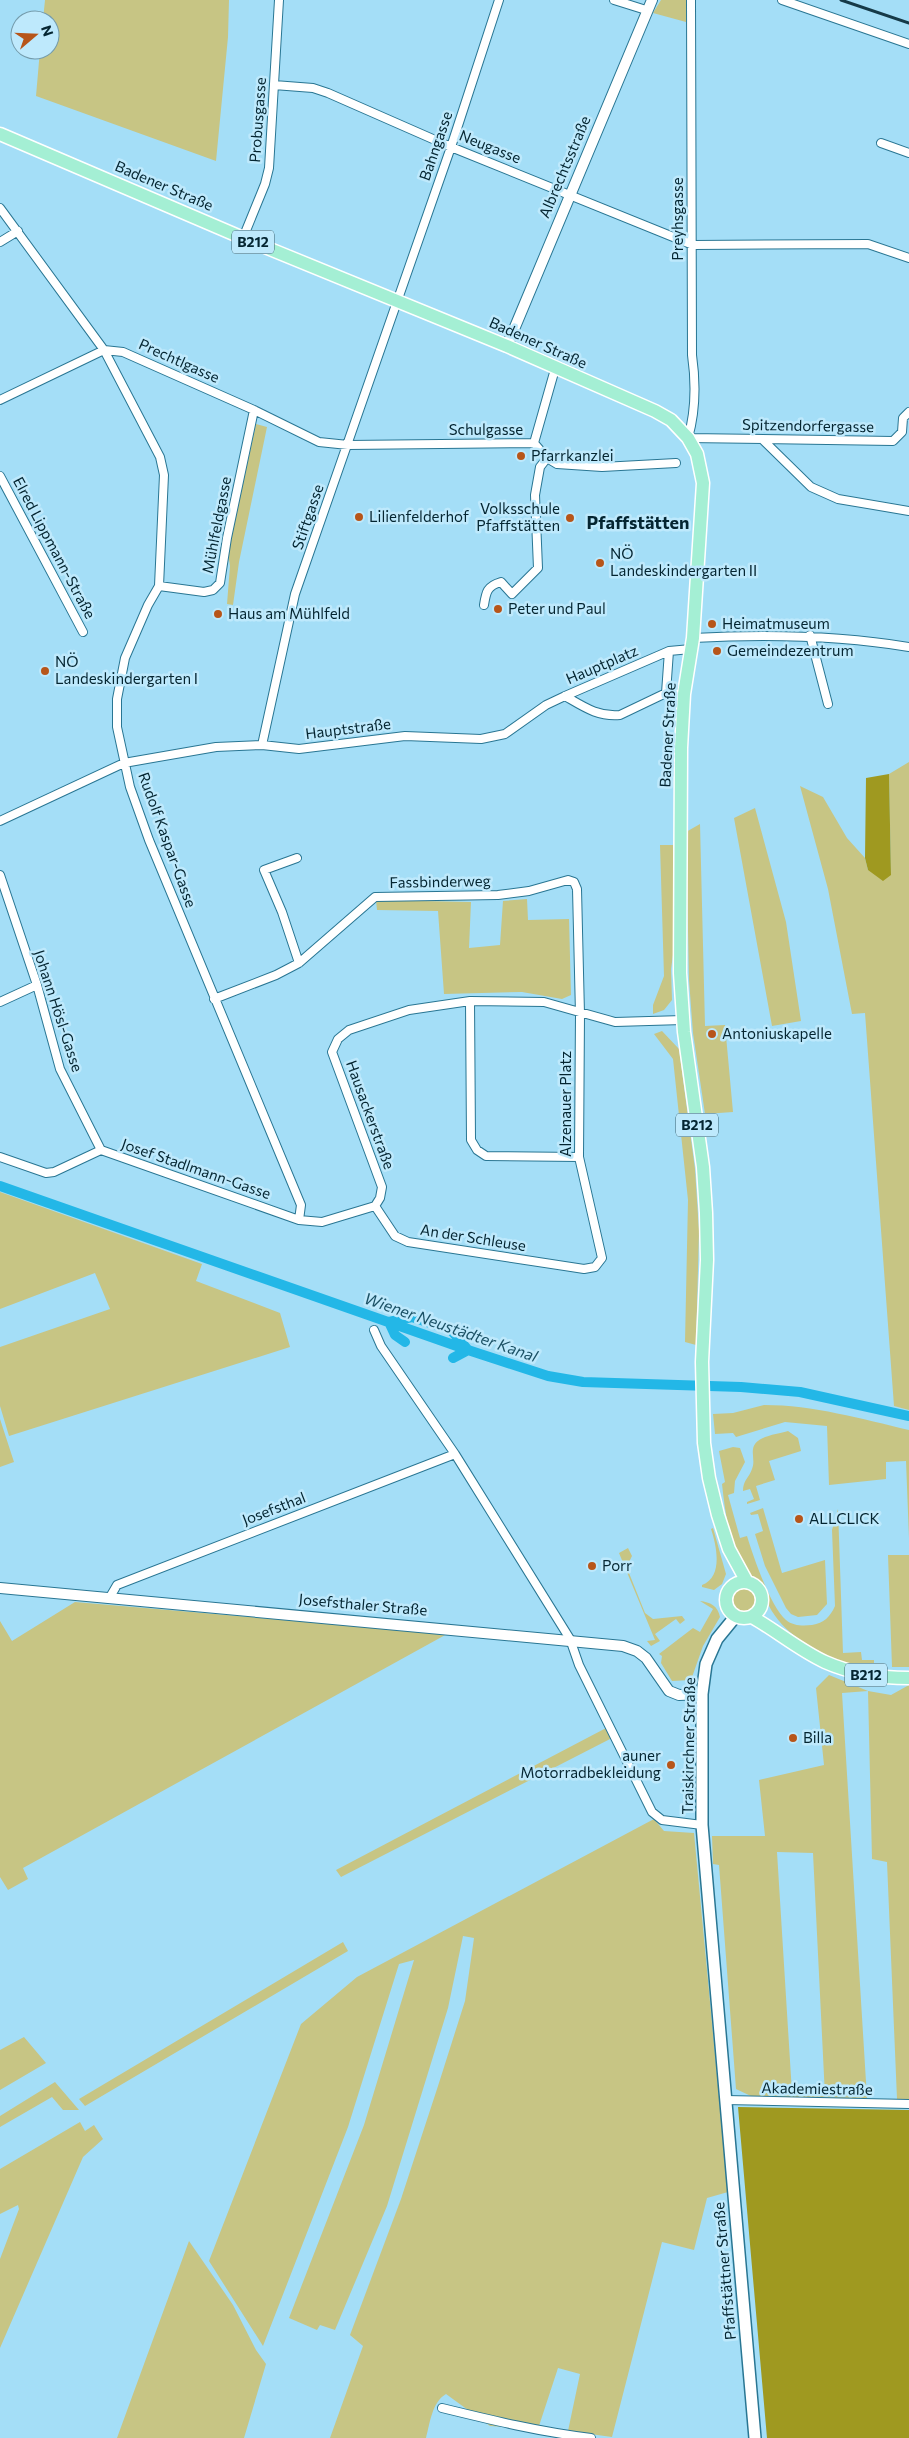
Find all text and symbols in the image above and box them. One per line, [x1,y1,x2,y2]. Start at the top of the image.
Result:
north arrow [10,10,60,60]
text: N [38,23,58,38]
street label: Probusgasse [245,77,269,163]
street label: Bahngasse [415,109,455,183]
street label: Albrechtsstraße [534,113,594,220]
street label: Neugasse [457,126,524,167]
street label: Badener Straße [113,156,216,214]
street label: Preyhsgasse [668,177,686,261]
road number: B212 [232,230,274,253]
street label: Badener Straße [487,313,590,372]
street label: Prechtlgasse [136,334,223,386]
street label: Spitzendorfergasse [742,415,874,435]
street label: Schulgasse [449,420,523,438]
place label: Pfarrkanzlei [531,446,614,464]
marker: Pfarrkanzlei [515,450,527,462]
street label: Elred Lippmann-Straße [10,474,100,622]
street label: Mühlfeldgasse [198,475,234,575]
street label: Stiftgasse [287,481,327,552]
place label: Volksschule Pfaffstätten [476,499,560,534]
place label: Lilienfelderhof [369,507,469,525]
marker: Lilienfelderhof [353,511,365,523]
district label: Pfaffstätten [587,511,689,533]
marker: Volksschule Pfaffstätten [564,512,576,524]
place label: NÖ Landeskindergarten II [610,544,757,579]
marker: NÖ Landeskindergarten II [594,557,606,569]
place label: Peter und Paul [508,599,606,617]
marker: Peter und Paul [492,603,504,615]
place label: Haus am Mühlfeld [228,604,350,622]
marker: Haus am Mühlfeld [212,608,224,620]
place label: Heimatmuseum [722,614,830,632]
marker: Heimatmuseum [706,618,718,630]
street label: Hauptplatz [563,641,640,687]
place label: Gemeindezentrum [727,641,853,659]
marker: Gemeindezentrum [711,645,723,657]
place label: NÖ Landeskindergarten I [55,652,198,687]
marker: NÖ Landeskindergarten I [39,665,51,677]
street label: Badener Straße [655,682,679,788]
street label: Hauptstraße [304,714,392,742]
street label: Rudolf Kaspar-Gasse [135,770,201,910]
street label: Fassbinderweg [389,871,491,891]
street label: Johann Hösl-Gasse [31,947,87,1074]
place label: Antoniuskapelle [722,1024,832,1042]
marker: Antoniuskapelle [706,1028,718,1040]
street label: Alzenauer Platz [556,1051,574,1157]
street label: Hausackerstraße [343,1058,399,1172]
road number: B212 [676,1114,718,1136]
street label: Josef Stadlmann-Gasse [119,1134,273,1202]
street label: An der Schleuse [419,1220,527,1254]
water label: Wiener Neustädter Kanal [362,1288,541,1365]
street label: Josefsthal [239,1488,308,1528]
place label: ALLCLICK [809,1509,880,1527]
marker: ALLCLICK [793,1513,805,1525]
place label: Porr [602,1556,632,1574]
marker: Porr [586,1560,598,1572]
street label: Josefsthaler Straße [298,1589,428,1619]
road number: B212 [845,1664,887,1686]
street label: Traiskirchner Straße [678,1677,698,1815]
place label: Billa [803,1728,832,1746]
marker: Billa [787,1732,799,1744]
place label: auner Motorradbekleidung [520,1746,661,1781]
marker: auner Motorradbekleidung [665,1759,677,1771]
street label: Akademiestraße [761,2078,873,2098]
street label: Pfaffstättner Straße [709,2201,739,2341]

